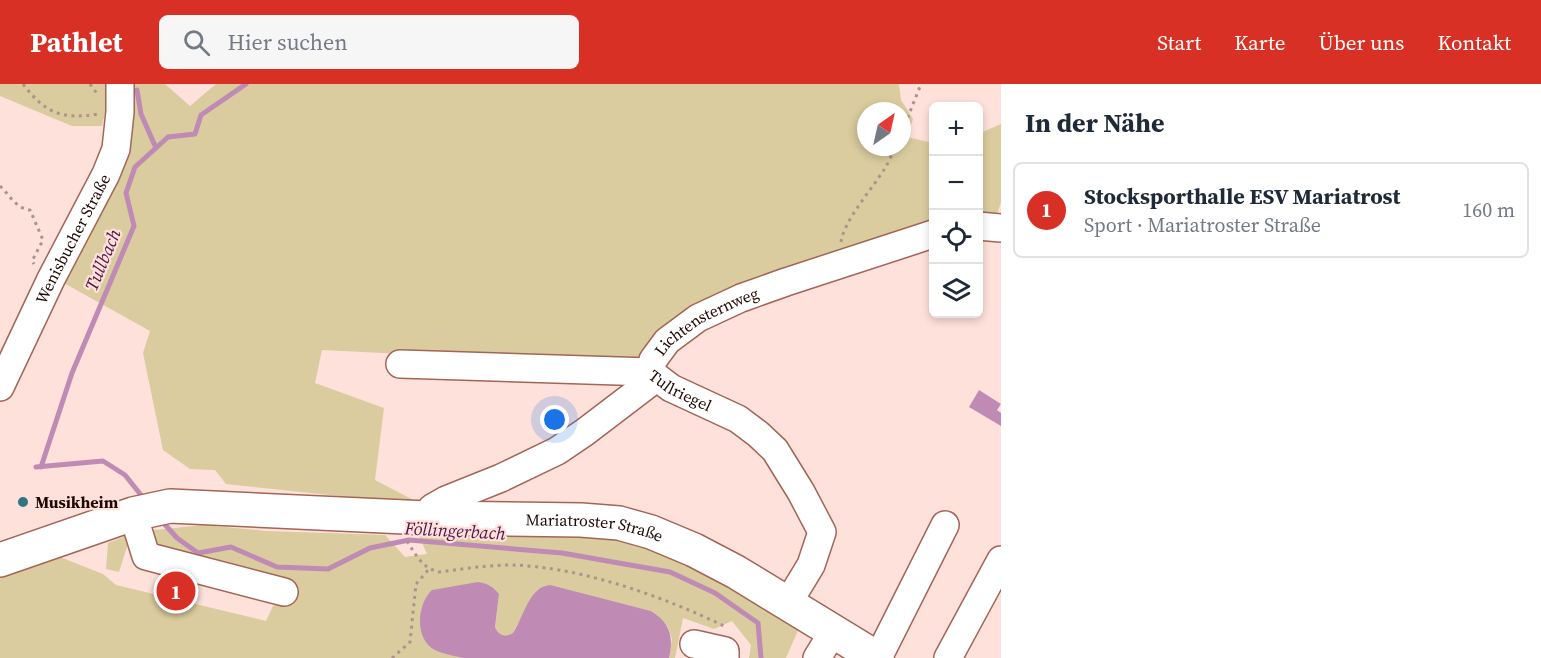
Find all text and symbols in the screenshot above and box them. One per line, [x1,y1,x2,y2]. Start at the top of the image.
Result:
search box [159,15,579,69]
text: Pathlet [30,23,123,61]
icon: search [180,26,213,59]
text: Hier suchen [228,27,348,57]
text: Start [1157,28,1201,57]
text: Karte [1234,28,1285,57]
text: Über uns [1318,28,1404,57]
text: Kontakt [1437,28,1511,57]
north arrow [857,102,911,156]
map controls [929,102,983,318]
button: + [929,102,983,156]
text: In der Nähe [1025,105,1165,141]
button: − [929,156,983,210]
street label: Wenisbucher Straße [30,170,115,307]
text: Stocksporthalle ESV Mariatrost [1084,181,1400,211]
text: 1 [1041,196,1052,224]
text: 160 m [1462,196,1515,224]
button: locate [929,210,983,264]
text: Sport · Mariatroster Straße [1084,211,1321,239]
water label: Tullbach [78,225,127,294]
button: layers [929,264,983,318]
street label: Lichtensternweg [649,282,761,360]
street label: Tullriegel [644,364,716,417]
your location [540,405,569,434]
place label: Musikheim [35,491,119,513]
marker: Musikheim [16,495,30,509]
street label: Mariatroster Straße [525,508,667,547]
water label: Föllingerbach [403,515,506,546]
pin: 1 [156,568,195,614]

